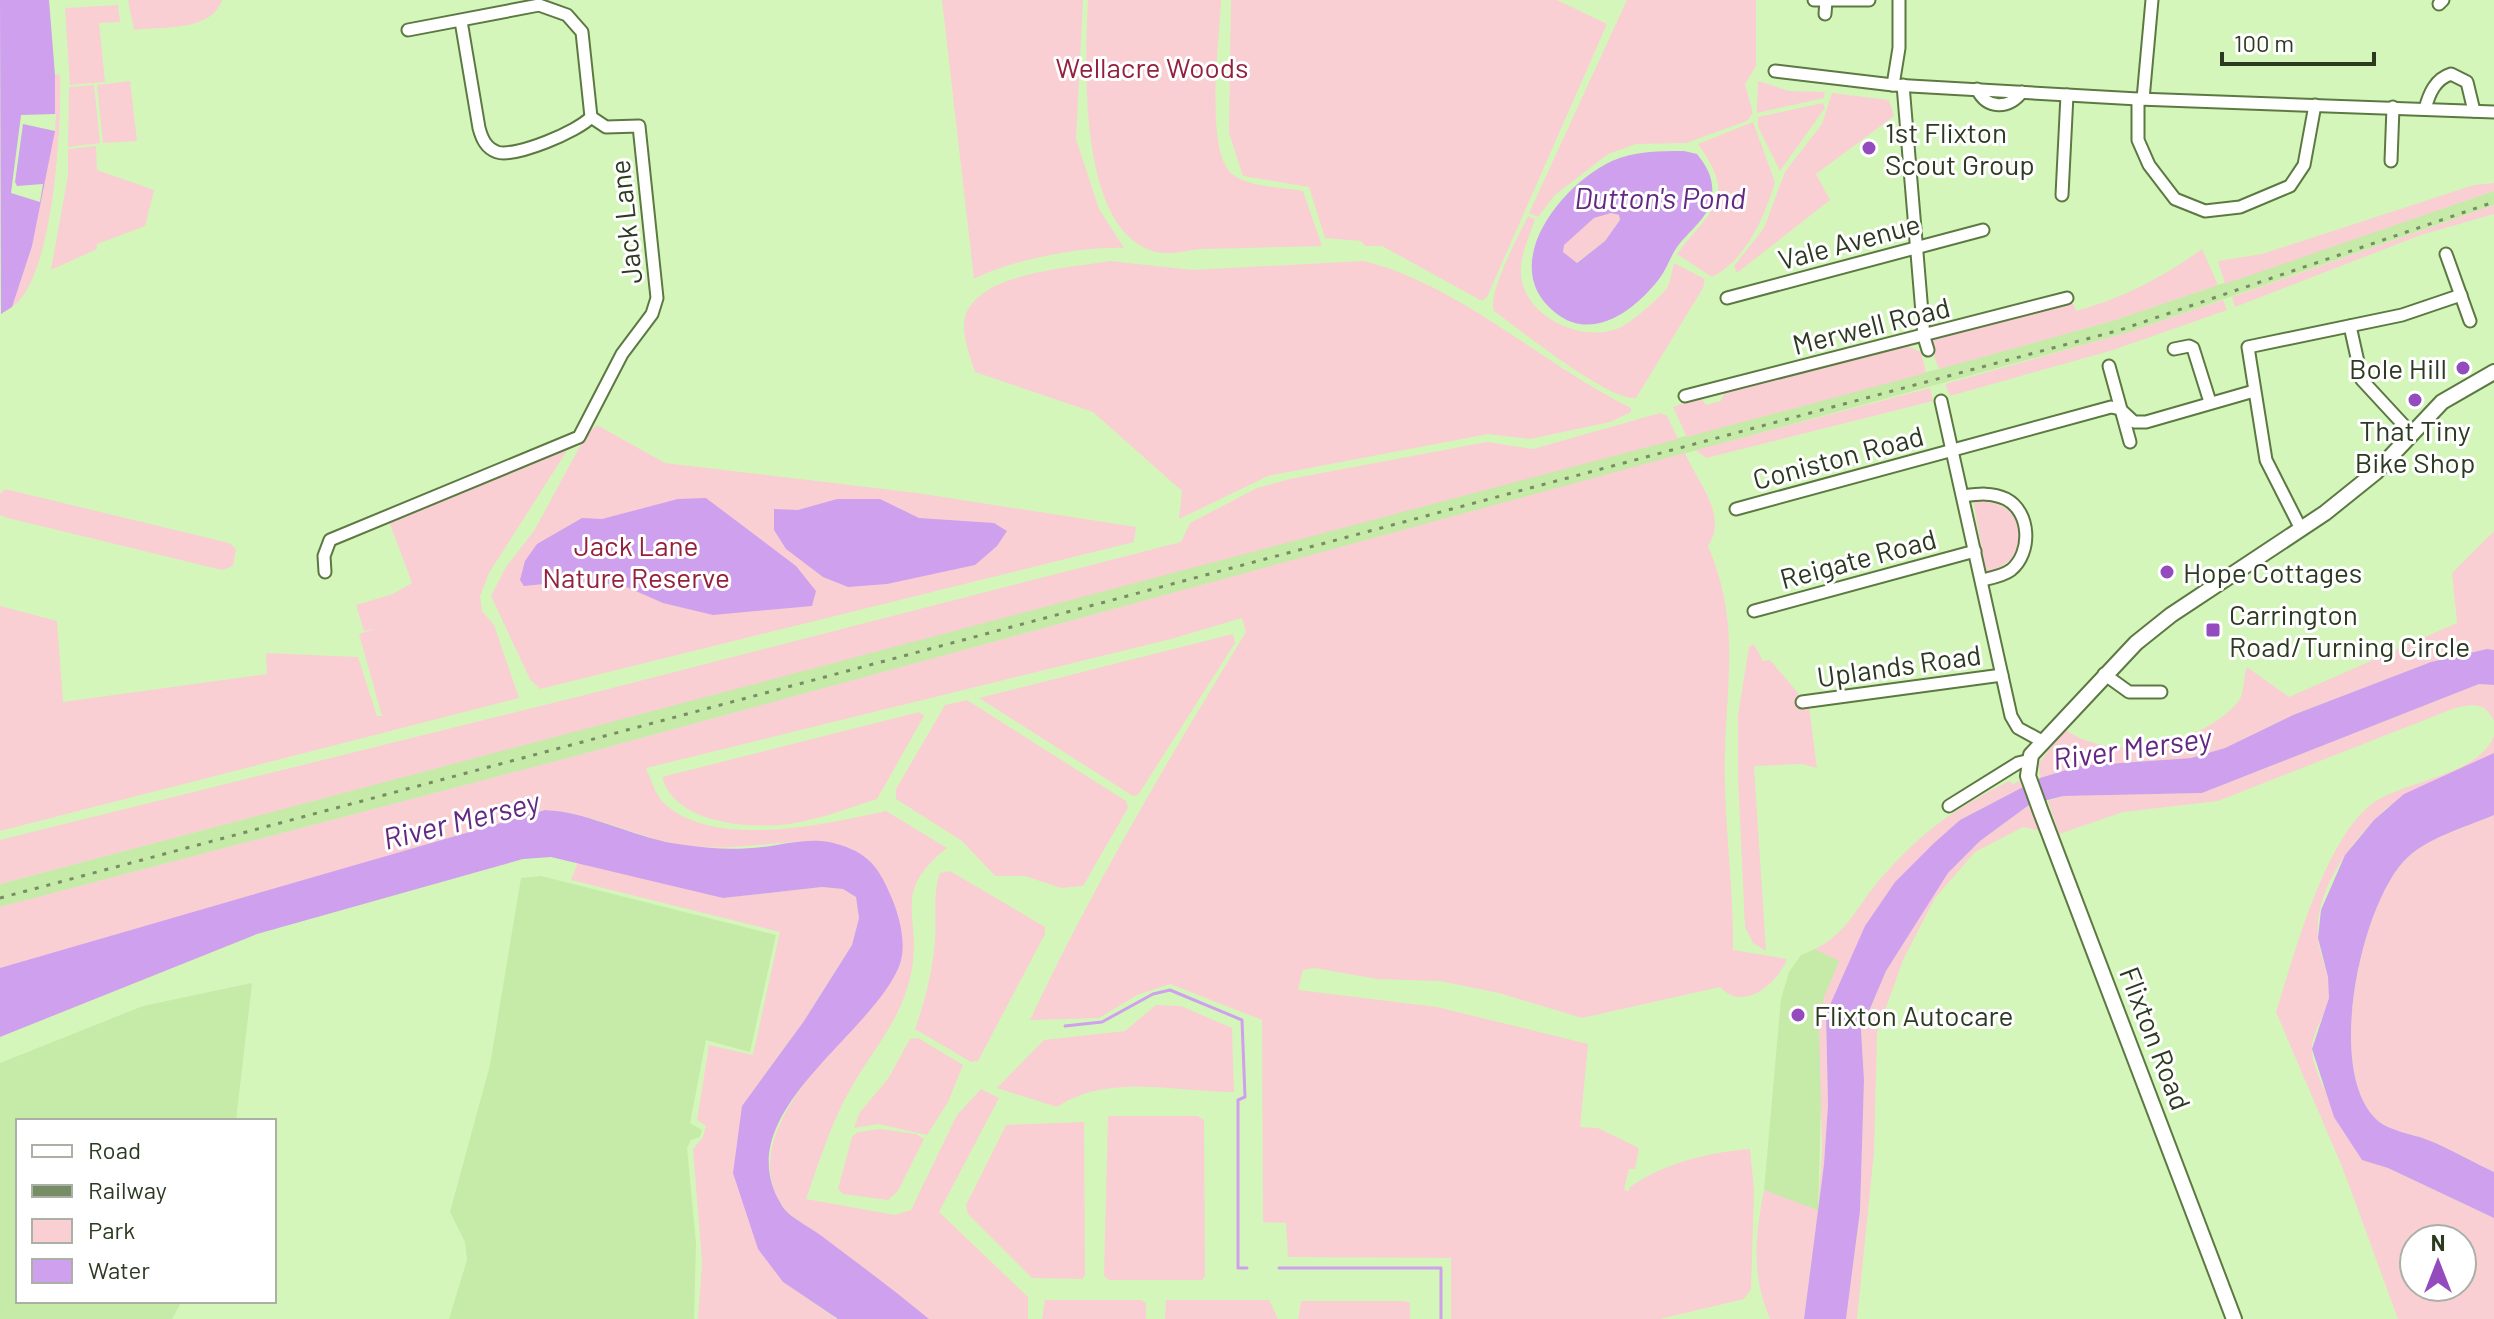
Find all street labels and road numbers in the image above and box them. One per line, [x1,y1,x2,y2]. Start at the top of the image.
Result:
street label: Jack Lane [602,158,648,286]
street label: Vale Avenue [1774,206,1924,276]
street label: Merwell Road [1789,289,1953,361]
street label: Coniston Road [1749,418,1927,496]
street label: Reigate Road [1776,521,1940,595]
street label: Uplands Road [1815,637,1983,693]
street label: Flixton Road [2113,962,2199,1114]

